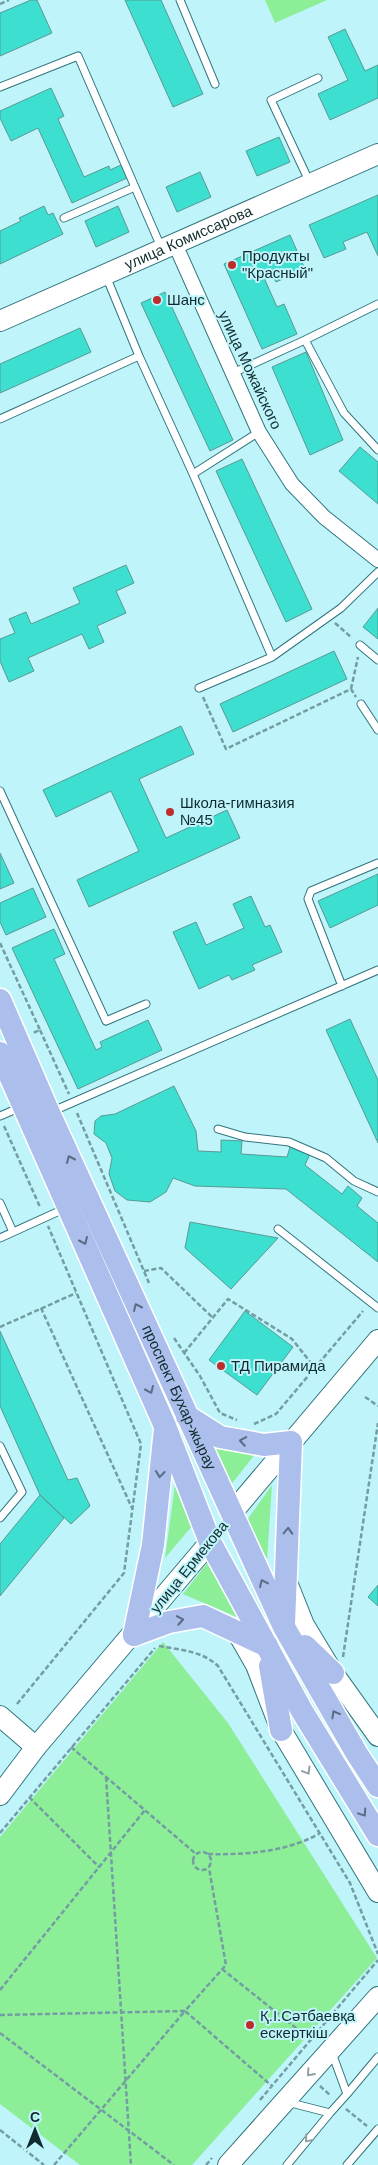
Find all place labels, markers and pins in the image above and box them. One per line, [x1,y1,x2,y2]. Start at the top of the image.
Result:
place label: Продукты "Красный" [242,247,313,281]
marker: Продукты "Красный" [226,259,238,271]
place label: Шанс [167,291,205,308]
marker: Шанс [151,294,163,306]
place label: Школа-гимназия №45 [180,794,295,828]
marker: Школа-гимназия №45 [164,806,176,818]
place label: ТД Пирамида [231,1357,326,1374]
marker: ТД Пирамида [215,1360,227,1372]
place label: Қ.І.Сәтбаевқа ескерткіш [260,2007,356,2041]
marker: Қ.І.Сәтбаевқа ескерткіш [244,2019,256,2031]

